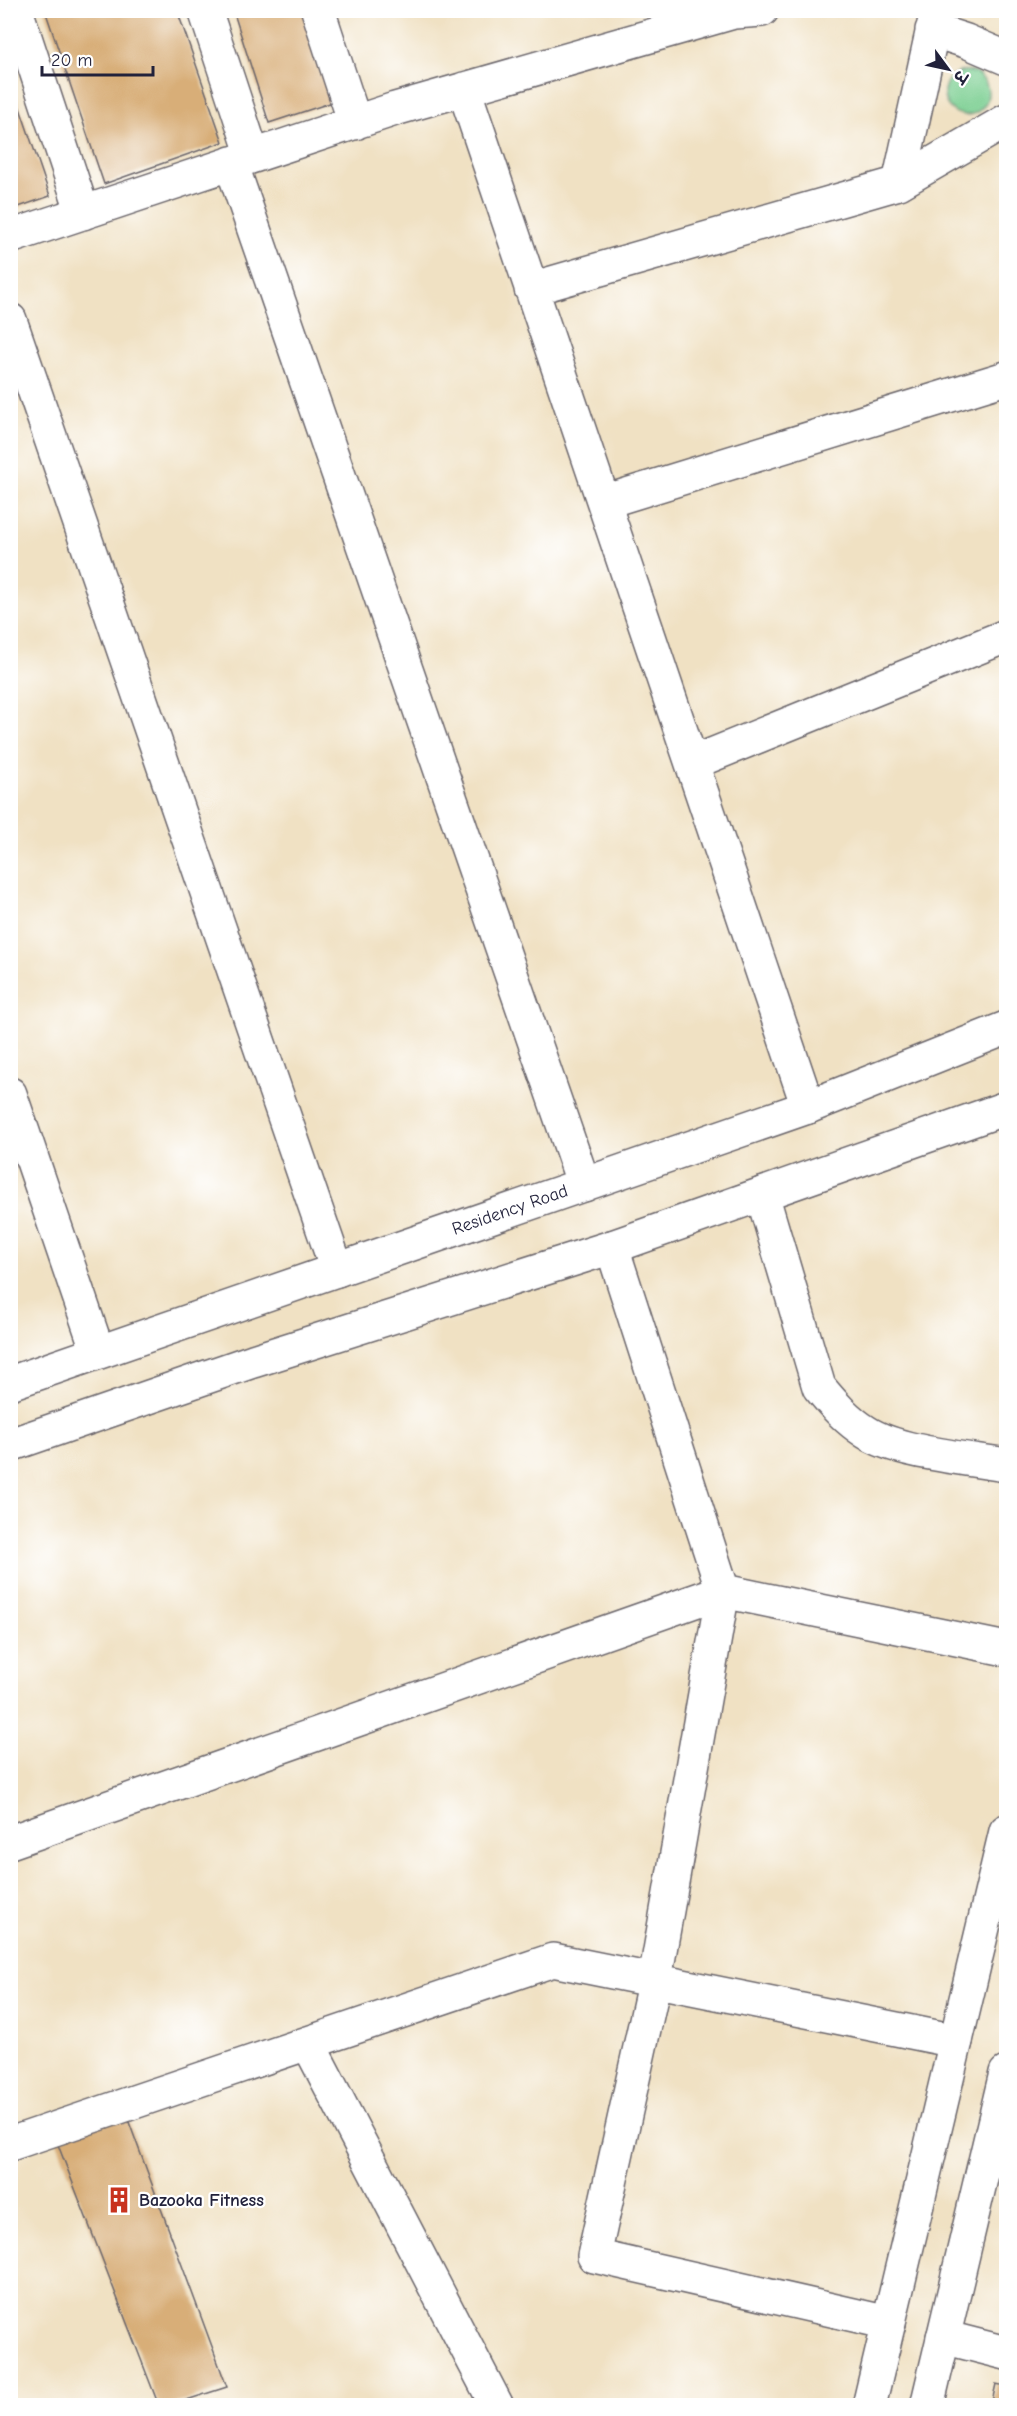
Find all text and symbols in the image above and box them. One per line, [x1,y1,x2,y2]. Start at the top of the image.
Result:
scale bar [42,39,153,77]
north arrow [918,39,978,99]
text: 20 m [51,50,92,71]
text: उ [949,66,971,87]
street label: Residency Road [449,1180,571,1240]
building icon: Bazooka Fitness [104,2185,134,2215]
place label: Bazooka Fitness [139,2190,264,2211]

